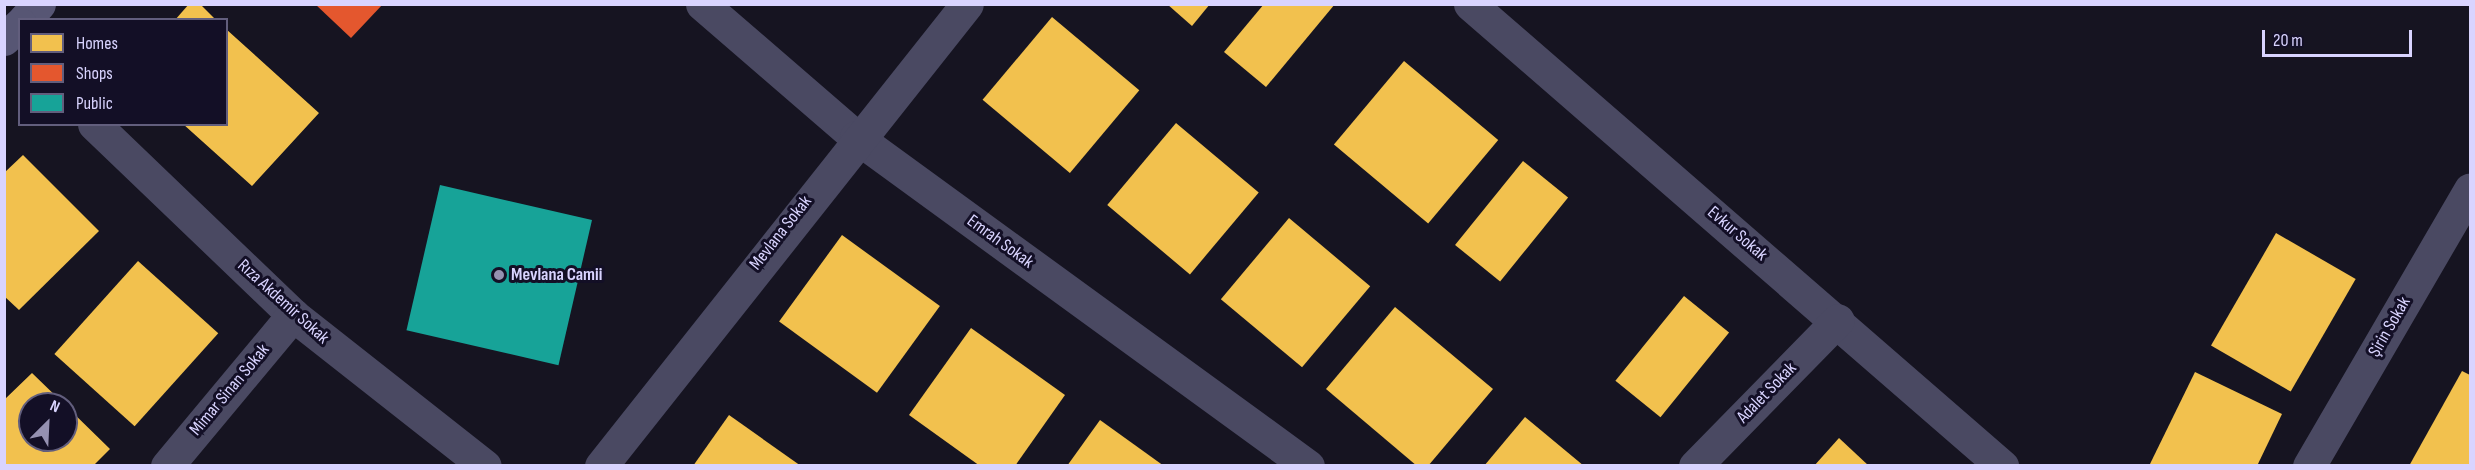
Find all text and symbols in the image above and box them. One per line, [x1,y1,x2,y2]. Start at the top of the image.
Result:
legend [18,18,228,126]
scale bar [2265,18,2415,56]
text: 20 m [2273,30,2303,51]
text: Homes [76,33,118,54]
text: Shops [76,63,113,84]
text: Public [76,93,113,114]
street label: Mevlana Sokak [745,192,817,274]
street label: Evkur Sokak [1702,202,1772,266]
street label: Emrah Sokak [962,211,1038,273]
street label: Rıza Akdemir Sokak [233,255,333,349]
place label: Mevlana Camii [511,264,602,286]
marker: Mevlana Camii [492,268,506,282]
street label: Şirin Sokak [2364,293,2416,361]
street label: Mimar Sinan Sokak [186,340,274,440]
street label: Adalet Sokak [1733,358,1801,428]
north arrow [18,392,78,452]
text: N [47,397,62,417]

